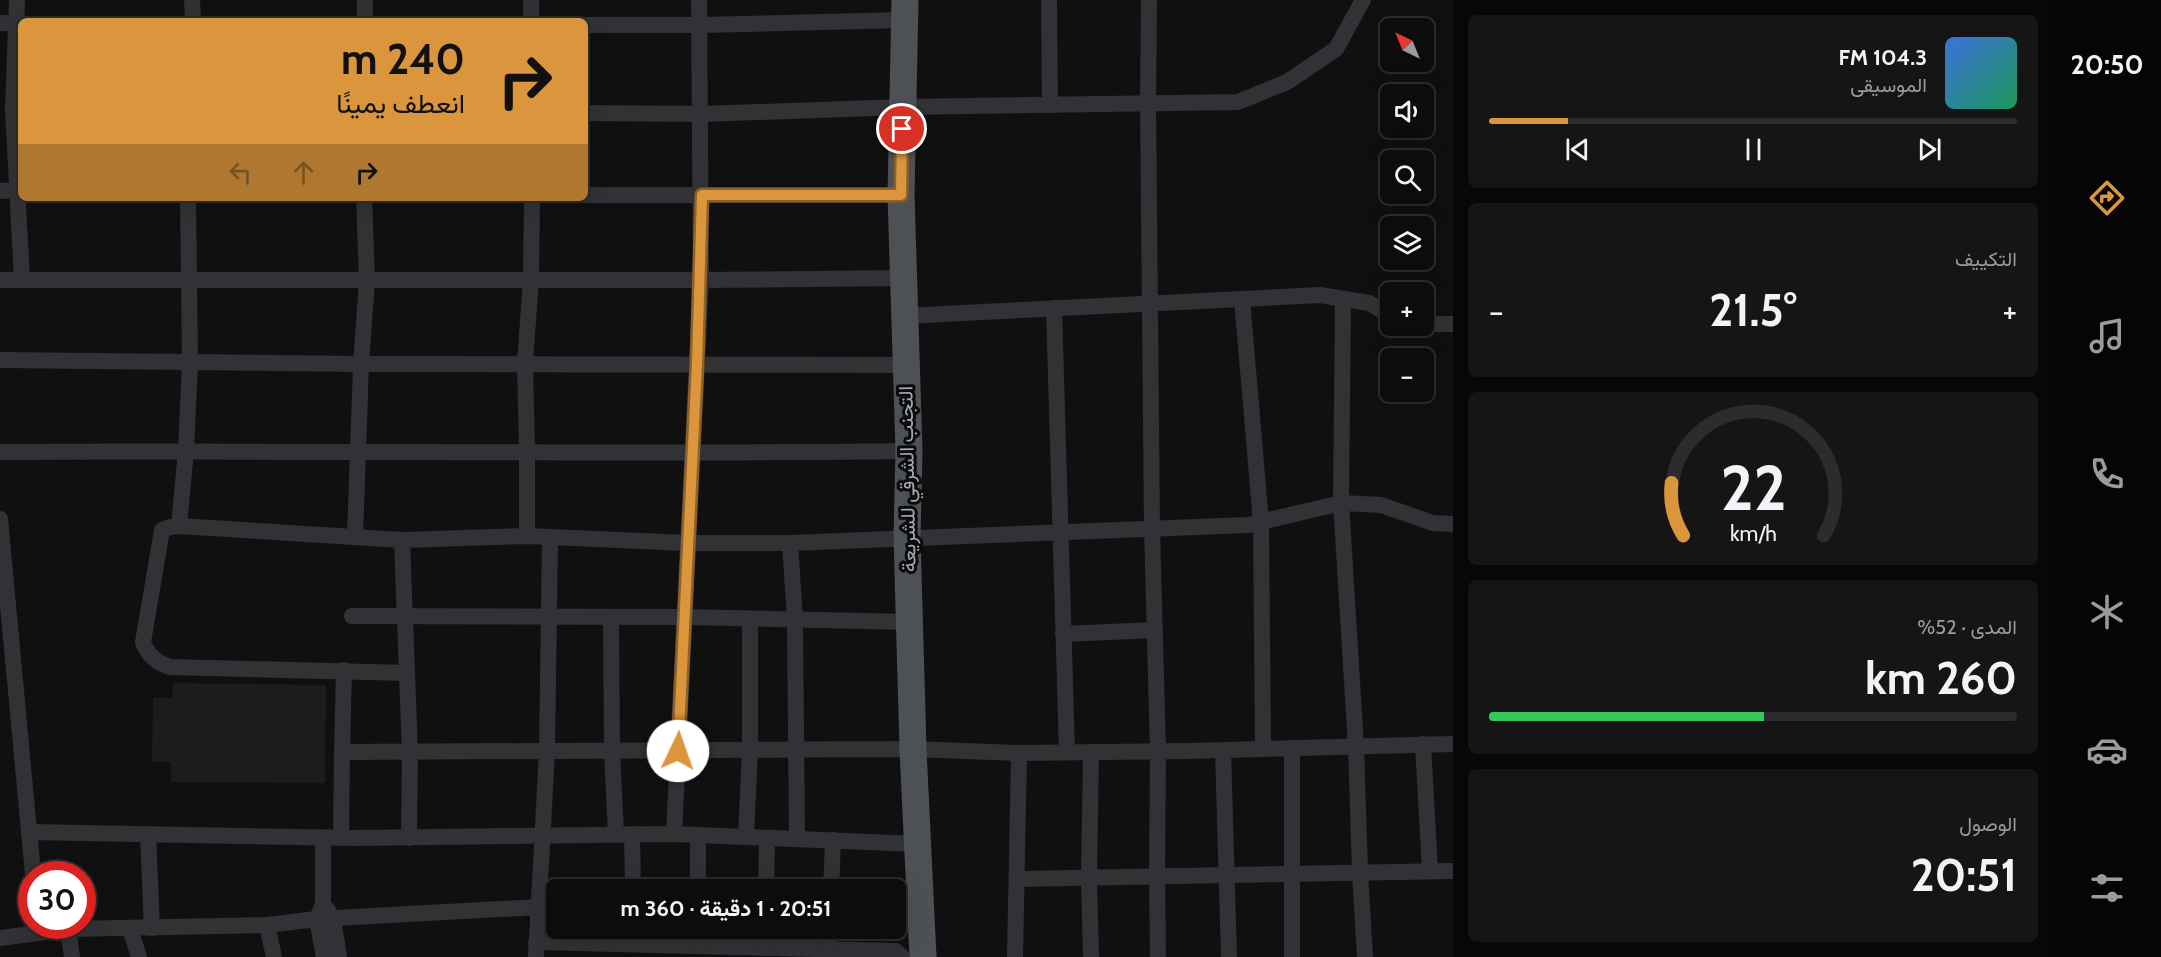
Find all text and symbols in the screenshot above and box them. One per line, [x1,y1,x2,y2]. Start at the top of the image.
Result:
north arrow [1380,18,1434,72]
map controls [1380,18,1434,402]
text: 240 m [341,33,465,85]
icon: right [486,42,564,120]
text: 104.3 FM [1838,44,1927,71]
text: 20:50 [2071,48,2143,81]
text: الموسيقى [1850,73,1927,97]
button: sound [1380,84,1434,138]
text: انعطف يمينًا [336,87,465,120]
pin [876,103,927,154]
icon: arrive [885,112,918,145]
icon: previous [1561,133,1594,166]
icon: pause [1737,133,1770,166]
icon: next [1913,133,1946,166]
button: search [1380,150,1434,204]
icon: left [224,156,257,189]
icon: ahead [287,156,320,189]
icon: right [350,156,383,189]
icon: directions [2086,177,2128,219]
button: layers [1380,216,1434,270]
text: التكييف [1955,247,2017,271]
button: + [1380,282,1434,336]
text: 21.5° [1709,283,1797,337]
text: − [1489,291,1504,331]
text: + [2002,291,2017,331]
icon: music [2086,315,2128,357]
button: − [1380,348,1434,402]
street label: التجنب الشرقي للشريعة [893,386,926,572]
text: 22 [1720,450,1786,526]
icon: phone [2086,453,2128,495]
text: km/h [1730,520,1776,546]
icon: climate [2086,591,2128,633]
text: المدى · 52% [1917,615,2017,639]
text: 260 km [1865,651,2017,705]
position arrow [646,719,710,783]
icon: car [2086,729,2128,771]
text: الوصول [1959,812,2017,836]
text: 20:51 [1911,848,2017,902]
speed limit sign: 30 [18,861,96,939]
icon: filters [2086,867,2128,909]
text: 20:51 · 1 دقيقة · 360 m [621,895,831,922]

